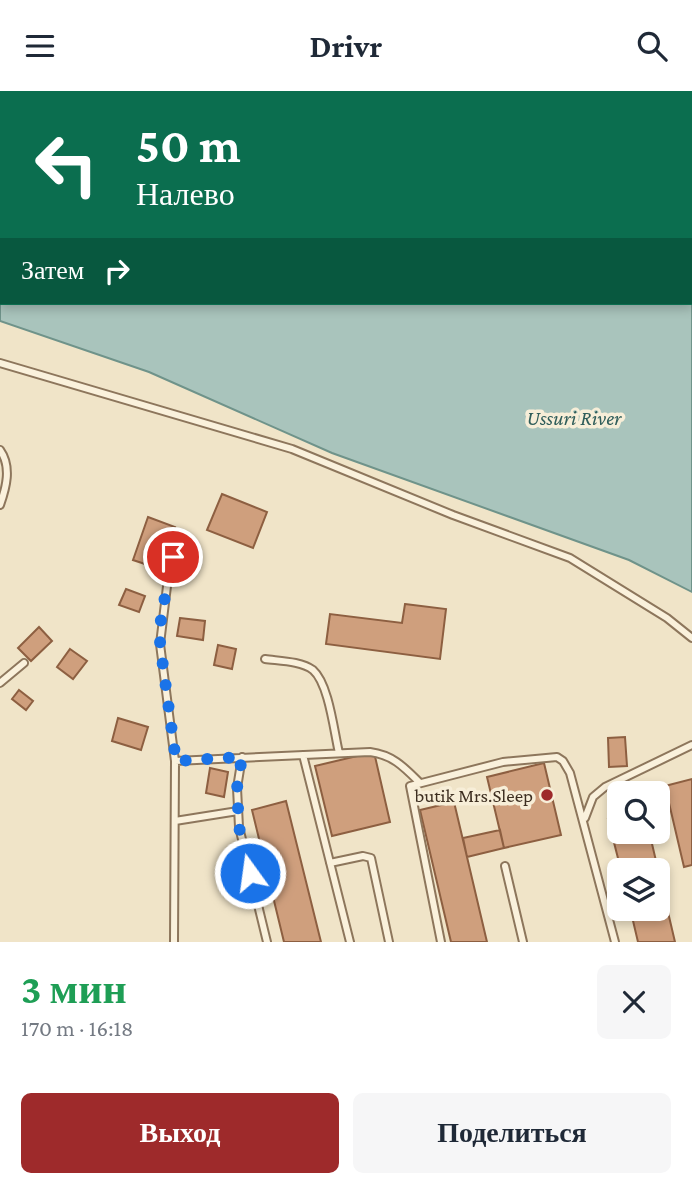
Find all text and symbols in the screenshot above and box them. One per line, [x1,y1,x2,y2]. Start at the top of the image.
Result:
icon: menu [21,27,59,65]
icon: search [633,27,671,65]
text: Drivr [310,28,382,64]
text: 50 m [136,118,241,173]
icon: left [21,119,112,210]
text: Налево [136,176,235,212]
icon: right [98,252,136,290]
text: Затем [21,256,84,285]
water label: Ussuri River [527,406,622,430]
pin [143,527,203,587]
icon: arrive [154,538,192,576]
map controls [607,781,670,921]
button: search [607,781,670,844]
place label: butik Mrs.Sleep [414,785,533,806]
marker: butik Mrs.Sleep [539,787,555,803]
position arrow [213,836,287,910]
button: layers [607,858,670,921]
text: 3 мин [21,965,127,1012]
button: close [597,965,671,1039]
text: 170 m · 16:18 [21,1015,133,1041]
button: Выход [21,1093,339,1173]
button: Поделиться [353,1093,671,1173]

